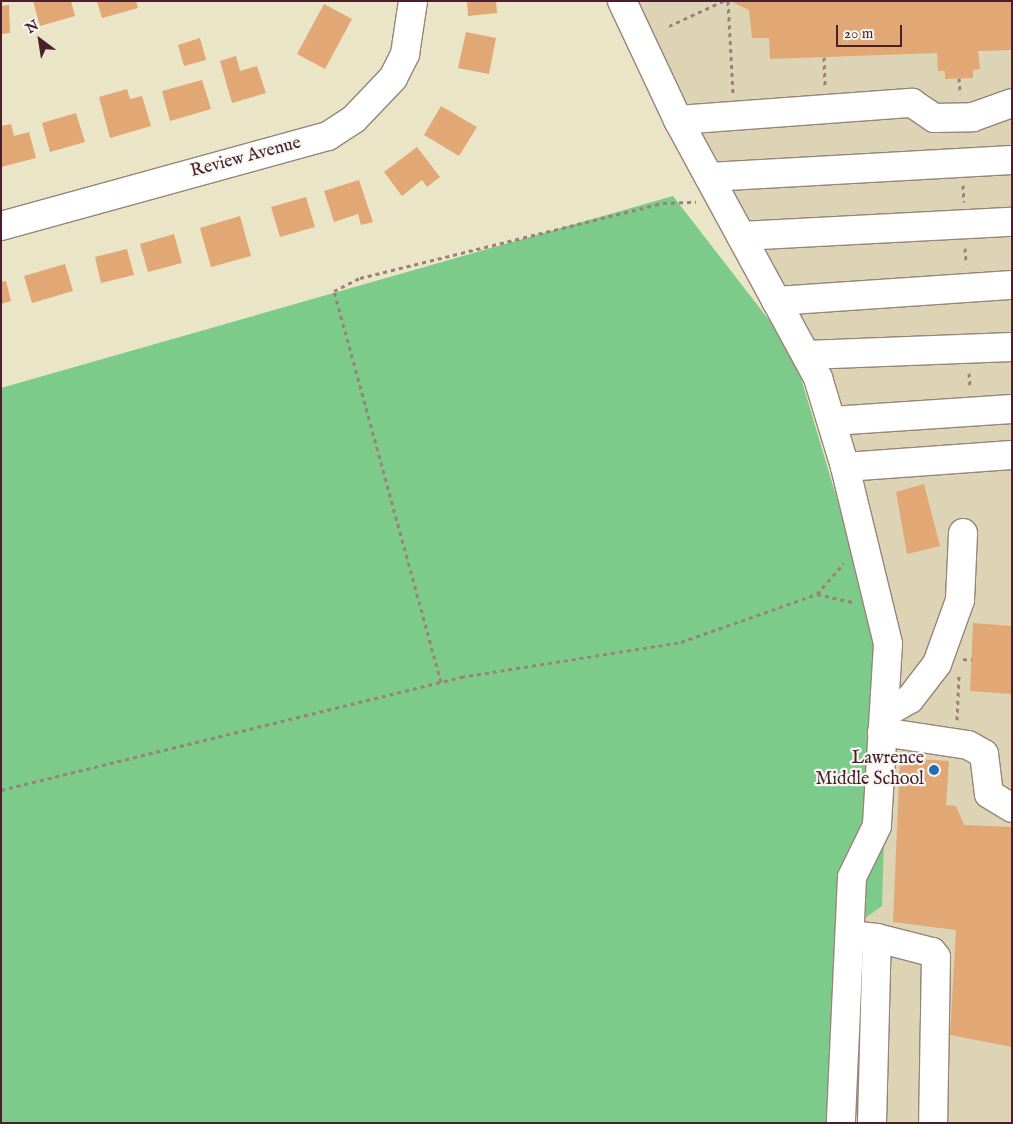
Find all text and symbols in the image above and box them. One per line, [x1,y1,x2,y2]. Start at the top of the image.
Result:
north arrow [15,15,65,65]
scale bar [838,15,904,47]
text: N [22,16,42,38]
text: 20 m [844,24,873,43]
street label: Review Avenue [188,133,304,183]
place label: Lawrence Middle School [815,749,924,792]
marker: Lawrence Middle School [928,764,940,776]

